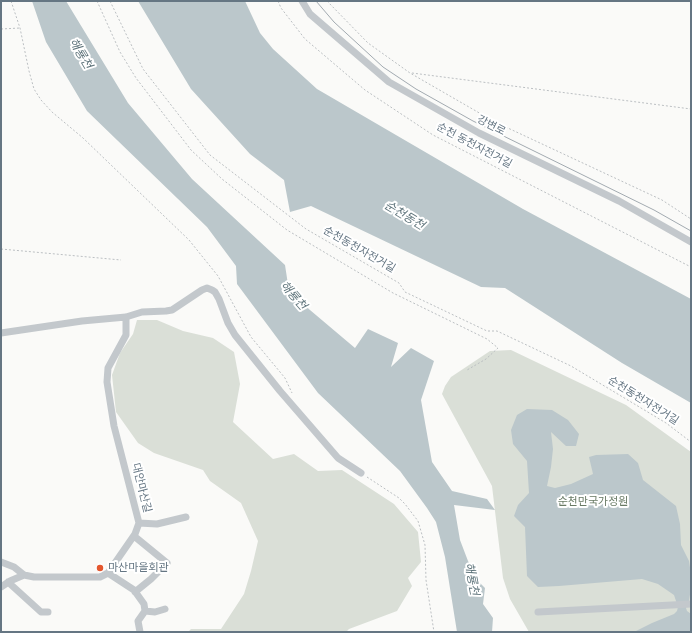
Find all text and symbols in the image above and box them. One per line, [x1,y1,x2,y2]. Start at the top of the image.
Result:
water label: 해룡천 [65,36,95,72]
street label: 강변로 [474,113,508,139]
street label: 순천 동천자전거길 [434,121,514,171]
water label: 순천동천 [381,198,427,234]
street label: 순천동천자전거길 [321,224,397,276]
water label: 해룡천 [277,279,309,313]
street label: 순천동천자전거길 [605,374,681,428]
street label: 대안마산길 [128,462,154,514]
park label: 순천만국가정원 [558,495,628,509]
place label: 마산마을회관 [108,561,169,575]
water label: 해룡천 [461,561,481,597]
marker: 마산마을회관 [95,563,105,573]

